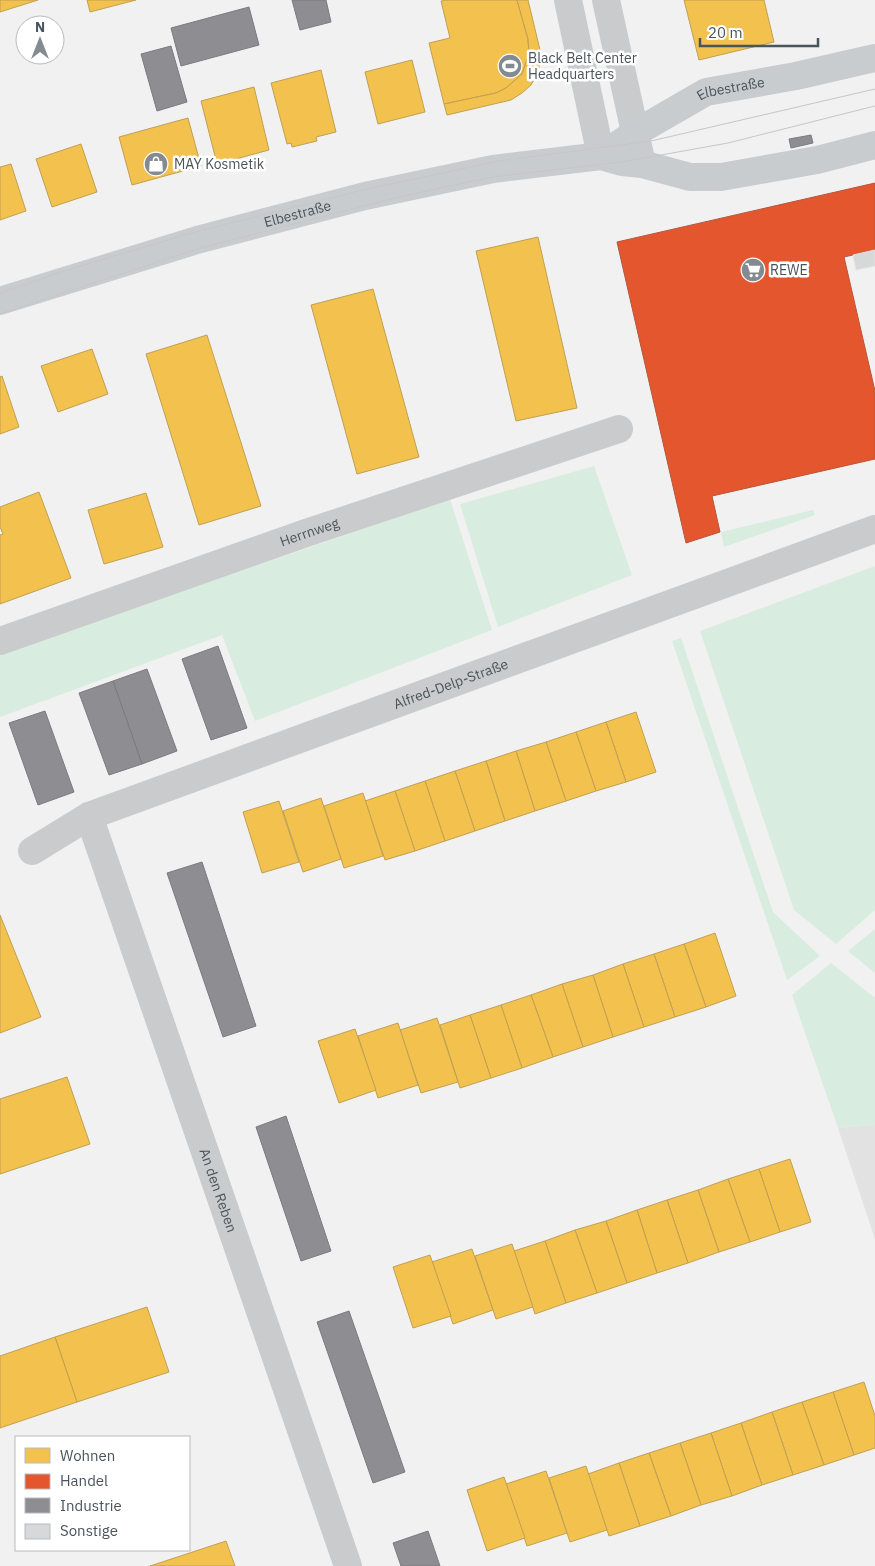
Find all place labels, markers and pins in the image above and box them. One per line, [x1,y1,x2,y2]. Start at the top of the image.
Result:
place label: Black Belt Center Headquarters [528,49,637,83]
sports icon: Black Belt Center Headquarters [497,53,523,79]
shop icon: MAY Kosmetik [143,151,169,177]
place label: MAY Kosmetik [174,155,265,173]
supermarket icon: REWE [740,257,766,283]
place label: REWE [770,261,808,279]

